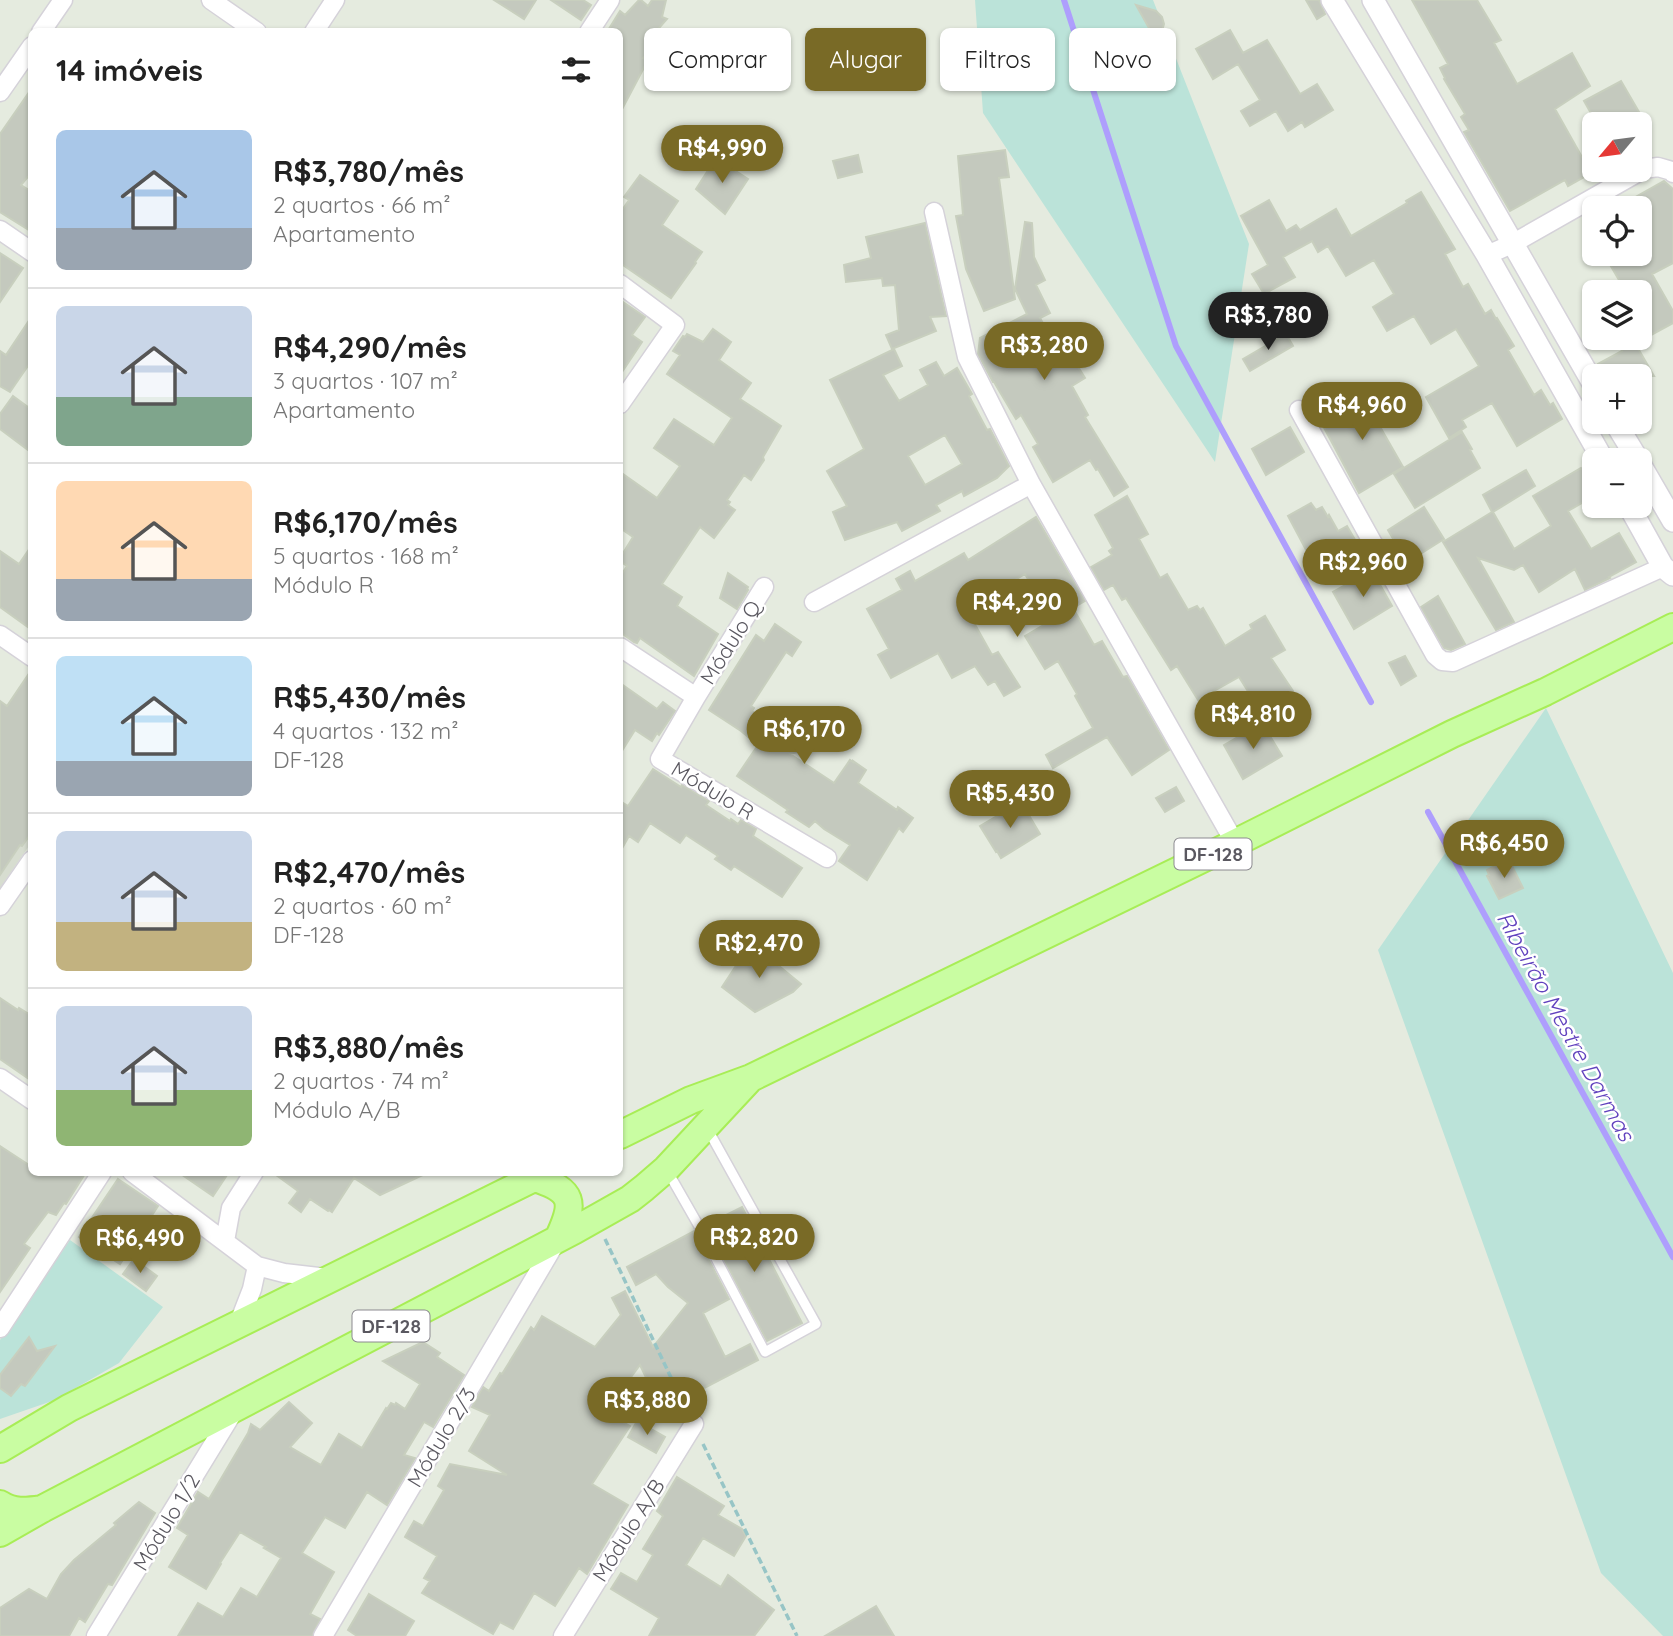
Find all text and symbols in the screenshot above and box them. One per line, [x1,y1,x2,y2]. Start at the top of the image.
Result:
chip: Comprar [644,28,791,91]
chip: Alugar [805,28,926,91]
chip: Filtros [940,28,1055,91]
chip: Novo [1069,28,1176,91]
text: 14 imóveis [56,51,203,89]
icon: filters [557,51,595,89]
north arrow [1582,112,1652,182]
map controls [1582,112,1652,518]
pin: R$4,990 [657,125,787,185]
text: R$4,990 [677,133,767,162]
text: R$3,780/mês [273,152,464,190]
icon: home [112,158,196,242]
text: 2 quartos · 66 m² [273,190,451,219]
button: locate [1582,196,1652,266]
text: Apartamento [273,219,415,248]
button: layers [1582,280,1652,350]
pin: R$3,780 [1203,292,1333,352]
text: R$3,780 [1224,300,1312,329]
pin: R$3,280 [979,322,1109,382]
text: R$4,290/mês [273,328,467,366]
text: R$3,280 [1000,330,1088,359]
icon: home [112,334,196,418]
button: + [1582,364,1652,434]
text: 3 quartos · 107 m² [273,366,458,395]
pin: R$4,960 [1297,382,1427,442]
text: R$4,960 [1317,390,1407,419]
text: Apartamento [273,395,415,424]
button: − [1582,448,1652,518]
text: R$6,170/mês [273,503,458,541]
icon: home [112,509,196,593]
pin: R$2,960 [1298,540,1428,599]
text: 5 quartos · 168 m² [273,541,459,570]
text: R$2,960 [1319,547,1407,576]
text: Módulo R [273,570,374,599]
pin: R$4,290 [952,580,1082,639]
text: R$4,290 [972,587,1062,616]
street label: Módulo Q [694,594,766,689]
text: R$5,430/mês [273,678,466,716]
icon: home [112,684,196,768]
pin: R$4,810 [1188,692,1318,751]
text: R$4,810 [1210,699,1296,728]
pin: R$6,170 [739,706,869,766]
text: R$6,170 [763,714,845,743]
text: 4 quartos · 132 m² [273,716,458,745]
text: DF-128 [273,745,344,774]
street label: Módulo R [667,755,759,825]
pin: R$5,430 [945,770,1075,830]
text: R$5,430 [965,778,1055,807]
pin: R$6,450 [1439,820,1569,880]
text: R$6,450 [1459,828,1549,857]
road number: DF-128 [1174,838,1252,870]
text: R$2,470/mês [273,853,465,891]
icon: home [112,859,196,943]
text: 2 quartos · 60 m² [273,891,452,920]
water label: Ribeirão Mestre Darmas [1491,906,1642,1148]
text: DF-128 [273,920,344,949]
pin: R$2,470 [694,920,824,980]
text: R$2,470 [715,928,803,957]
text: R$3,880/mês [273,1028,464,1066]
icon: home [112,1034,196,1118]
text: 2 quartos · 74 m² [273,1066,449,1095]
text: Módulo A/B [273,1095,400,1124]
pin: R$2,820 [689,1214,819,1274]
pin: R$6,490 [75,1216,205,1275]
text: R$2,820 [710,1222,798,1251]
text: R$6,490 [96,1223,184,1252]
road number: DF-128 [352,1310,430,1342]
pin: R$3,880 [582,1378,712,1437]
street label: Módulo 2/3 [401,1382,481,1492]
text: R$3,880 [603,1385,691,1414]
street label: Módulo 1/2 [127,1469,205,1575]
street label: Módulo A/B [586,1474,670,1586]

